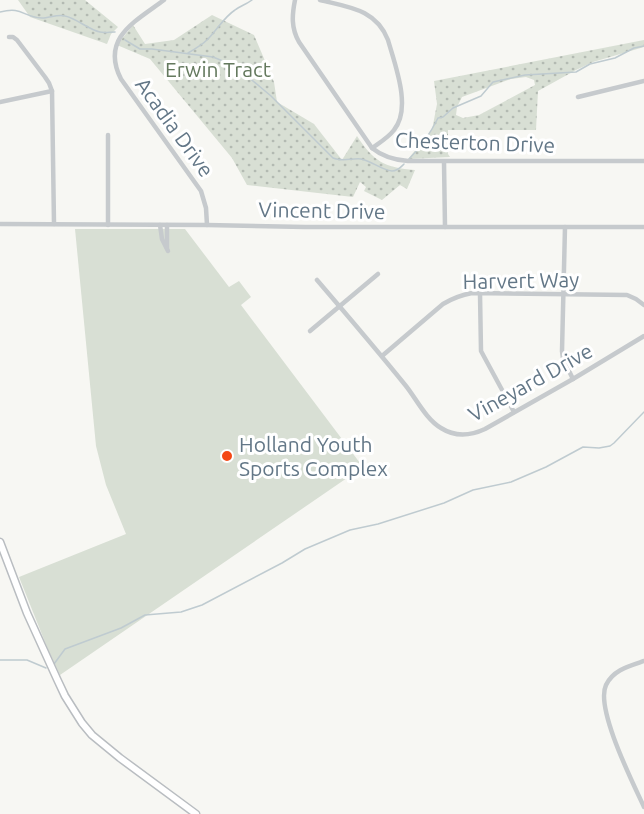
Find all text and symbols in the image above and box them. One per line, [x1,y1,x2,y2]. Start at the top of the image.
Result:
park label: Erwin Tract [165,57,271,81]
street label: Acadia Drive [131,73,219,181]
street label: Chesterton Drive [394,127,556,157]
street label: Vincent Drive [258,197,386,223]
street label: Harvert Way [463,267,579,293]
street label: Vineyard Drive [464,338,596,426]
place label: Holland Youth Sports Complex [239,432,388,480]
marker: Holland Youth Sports Complex [220,449,234,463]

